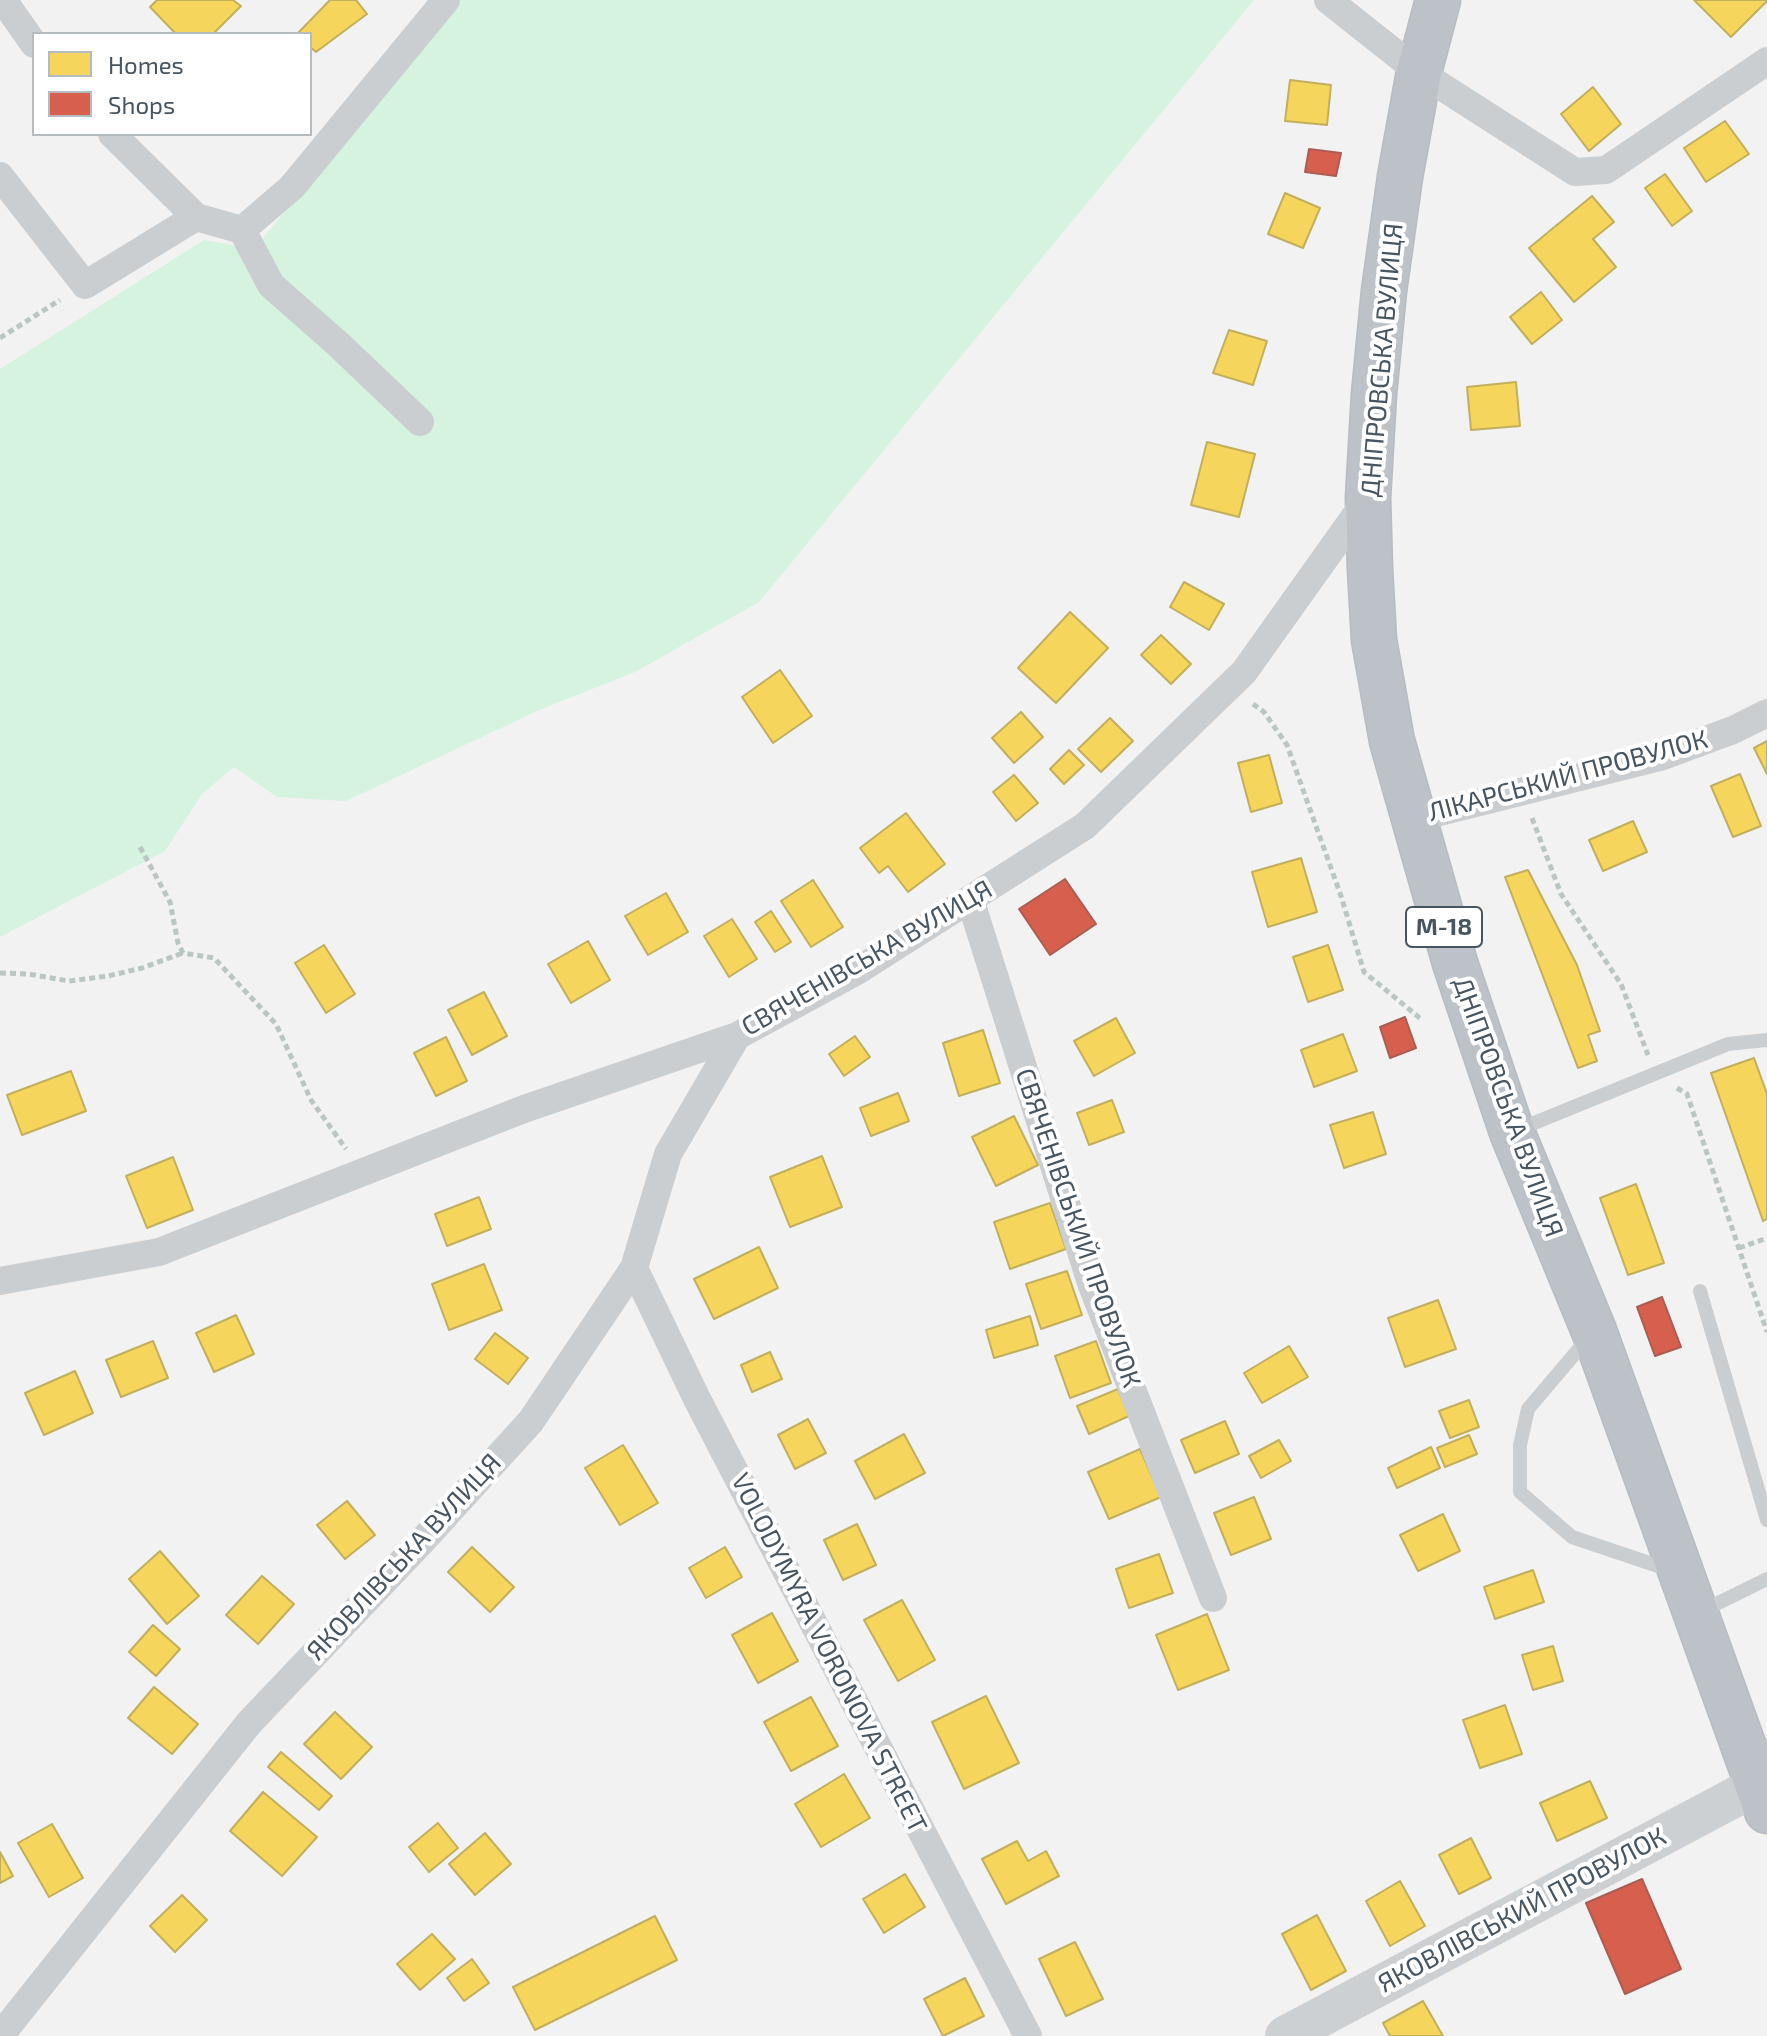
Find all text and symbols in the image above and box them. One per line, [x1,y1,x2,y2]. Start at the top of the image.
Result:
legend [32,32,312,136]
text: Homes [108,50,184,79]
text: Shops [108,90,175,119]
street label: ДНІПРОВСЬКА ВУЛИЦЯ [1354,222,1410,498]
street label: ЛІКАРСЬКИЙ ПРОВУЛОК [1425,724,1711,828]
street label: СВЯЧЕНІВСЬКА ВУЛИЦЯ [736,873,998,1043]
road number: М-18 [1406,907,1482,947]
street label: ДНІПРОВСЬКА ВУЛИЦЯ [1446,973,1570,1241]
street label: СВЯЧЕНІВСЬКИЙ ПРОВУЛОК [1009,1064,1147,1392]
street label: ЯКОВЛІВСЬКА ВУЛИЦЯ [300,1447,508,1667]
street label: VOLODYMYRA VORONOVA STREET [724,1468,934,1838]
street label: ЯКОВЛІВСЬКИЙ ПРОВУЛОК [1373,1821,1671,1999]

